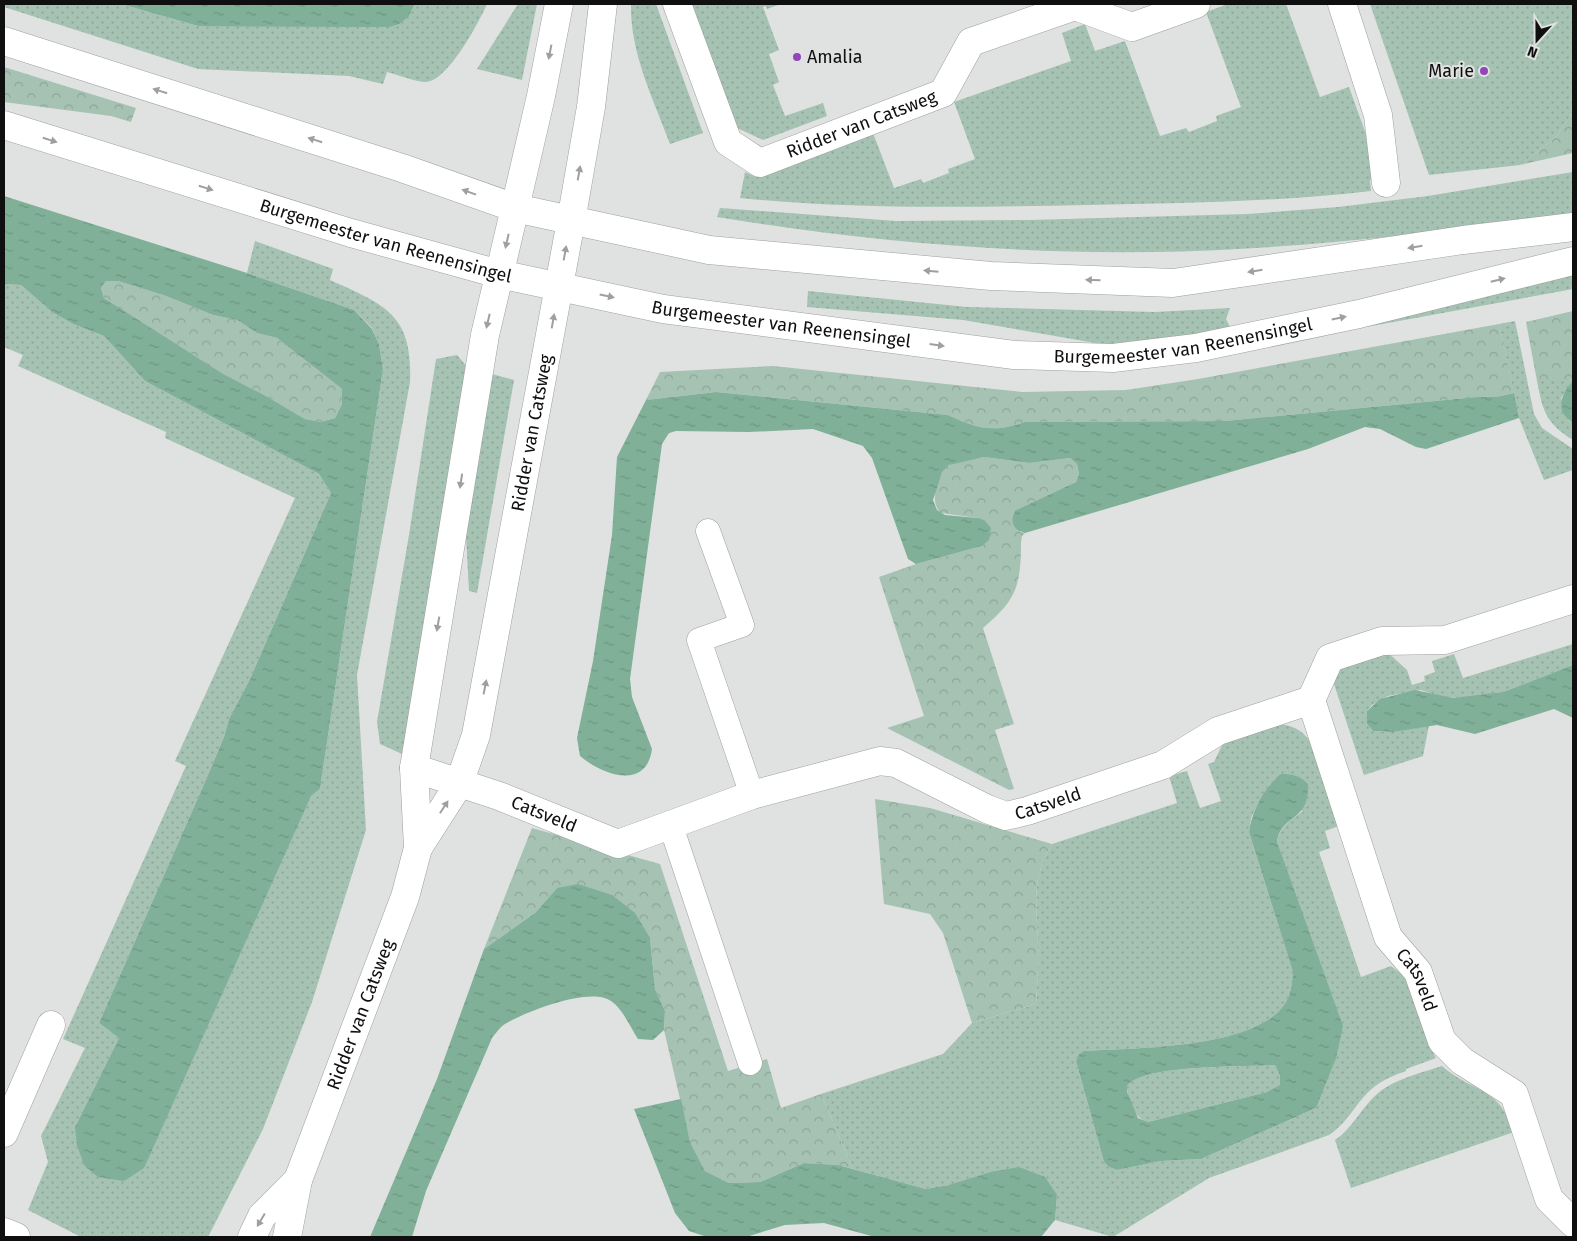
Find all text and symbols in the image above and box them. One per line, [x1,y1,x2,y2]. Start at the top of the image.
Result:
north arrow [1512,15,1562,65]
text: N [1525,42,1540,61]
one-way arrow [545,44,553,60]
place label: Amalia [807,46,863,68]
marker: Amalia [791,51,803,63]
place label: Marie [1428,60,1474,82]
marker: Marie [1478,65,1490,77]
street label: Ridder van Catsweg [783,85,940,163]
one-way arrow [152,86,167,94]
one-way arrow [43,136,58,144]
one-way arrow [307,136,322,144]
one-way arrow [576,165,584,181]
one-way arrow [198,184,213,192]
one-way arrow [461,188,476,196]
street label: Burgemeester van Reenensingel [257,194,514,287]
one-way arrow [503,234,511,249]
one-way arrow [1407,243,1423,251]
one-way arrow [561,246,569,261]
one-way arrow [923,266,939,274]
one-way arrow [1246,267,1262,275]
one-way arrow [1085,276,1101,284]
one-way arrow [1490,276,1505,284]
one-way arrow [599,292,614,300]
street label: Burgemeester van Reenensingel [650,296,912,352]
one-way arrow [484,313,492,329]
one-way arrow [549,313,557,329]
street label: Burgemeester van Reenensingel [1053,313,1314,369]
one-way arrow [1332,314,1347,322]
one-way arrow [929,341,945,349]
street label: Ridder van Catsweg [507,352,557,513]
one-way arrow [457,474,465,490]
one-way arrow [434,617,442,633]
one-way arrow [481,679,489,695]
street label: Catsveld [1012,782,1084,825]
street label: Catsveld [508,791,580,837]
one-way arrow [440,800,449,813]
street label: Ridder van Catsweg [322,935,399,1093]
street label: Catsveld [1391,944,1442,1014]
one-way arrow [256,1214,265,1227]

